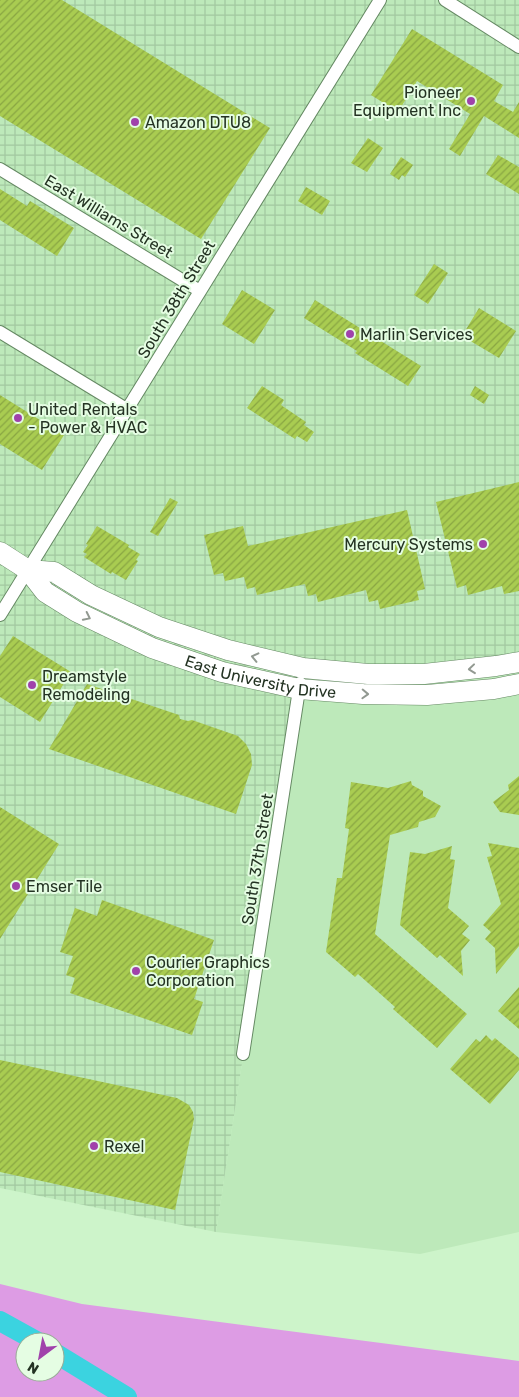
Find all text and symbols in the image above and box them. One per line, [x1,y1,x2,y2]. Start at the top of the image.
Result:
place label: Pioneer Equipment Inc [353,83,461,120]
marker: Pioneer Equipment Inc [465,95,477,107]
place label: Amazon DTU8 [145,113,251,132]
marker: Amazon DTU8 [129,116,141,128]
street label: East Williams Street [41,171,176,262]
street label: South 38th Street [134,237,219,362]
place label: Marlin Services [360,325,473,344]
marker: Marlin Services [344,328,356,340]
place label: United Rentals - Power & HVAC [28,400,147,437]
marker: United Rentals - Power & HVAC [12,412,24,424]
place label: Mercury Systems [344,535,473,554]
marker: Mercury Systems [477,538,489,550]
one-way arrow [82,611,91,621]
street label: East University Drive [183,651,337,702]
one-way arrow [251,652,259,663]
one-way arrow [467,663,475,674]
place label: Dreamstyle Remodeling [42,667,130,704]
marker: Dreamstyle Remodeling [26,679,38,691]
one-way arrow [362,689,370,699]
street label: South 37th Street [238,792,277,926]
place label: Emser Tile [26,877,102,896]
marker: Emser Tile [10,880,22,892]
place label: Courier Graphics Corporation [146,953,270,990]
marker: Courier Graphics Corporation [130,965,142,977]
place label: Rexel [104,1137,144,1156]
marker: Rexel [88,1140,100,1152]
north arrow [15,1332,65,1382]
text: N [25,1358,42,1377]

